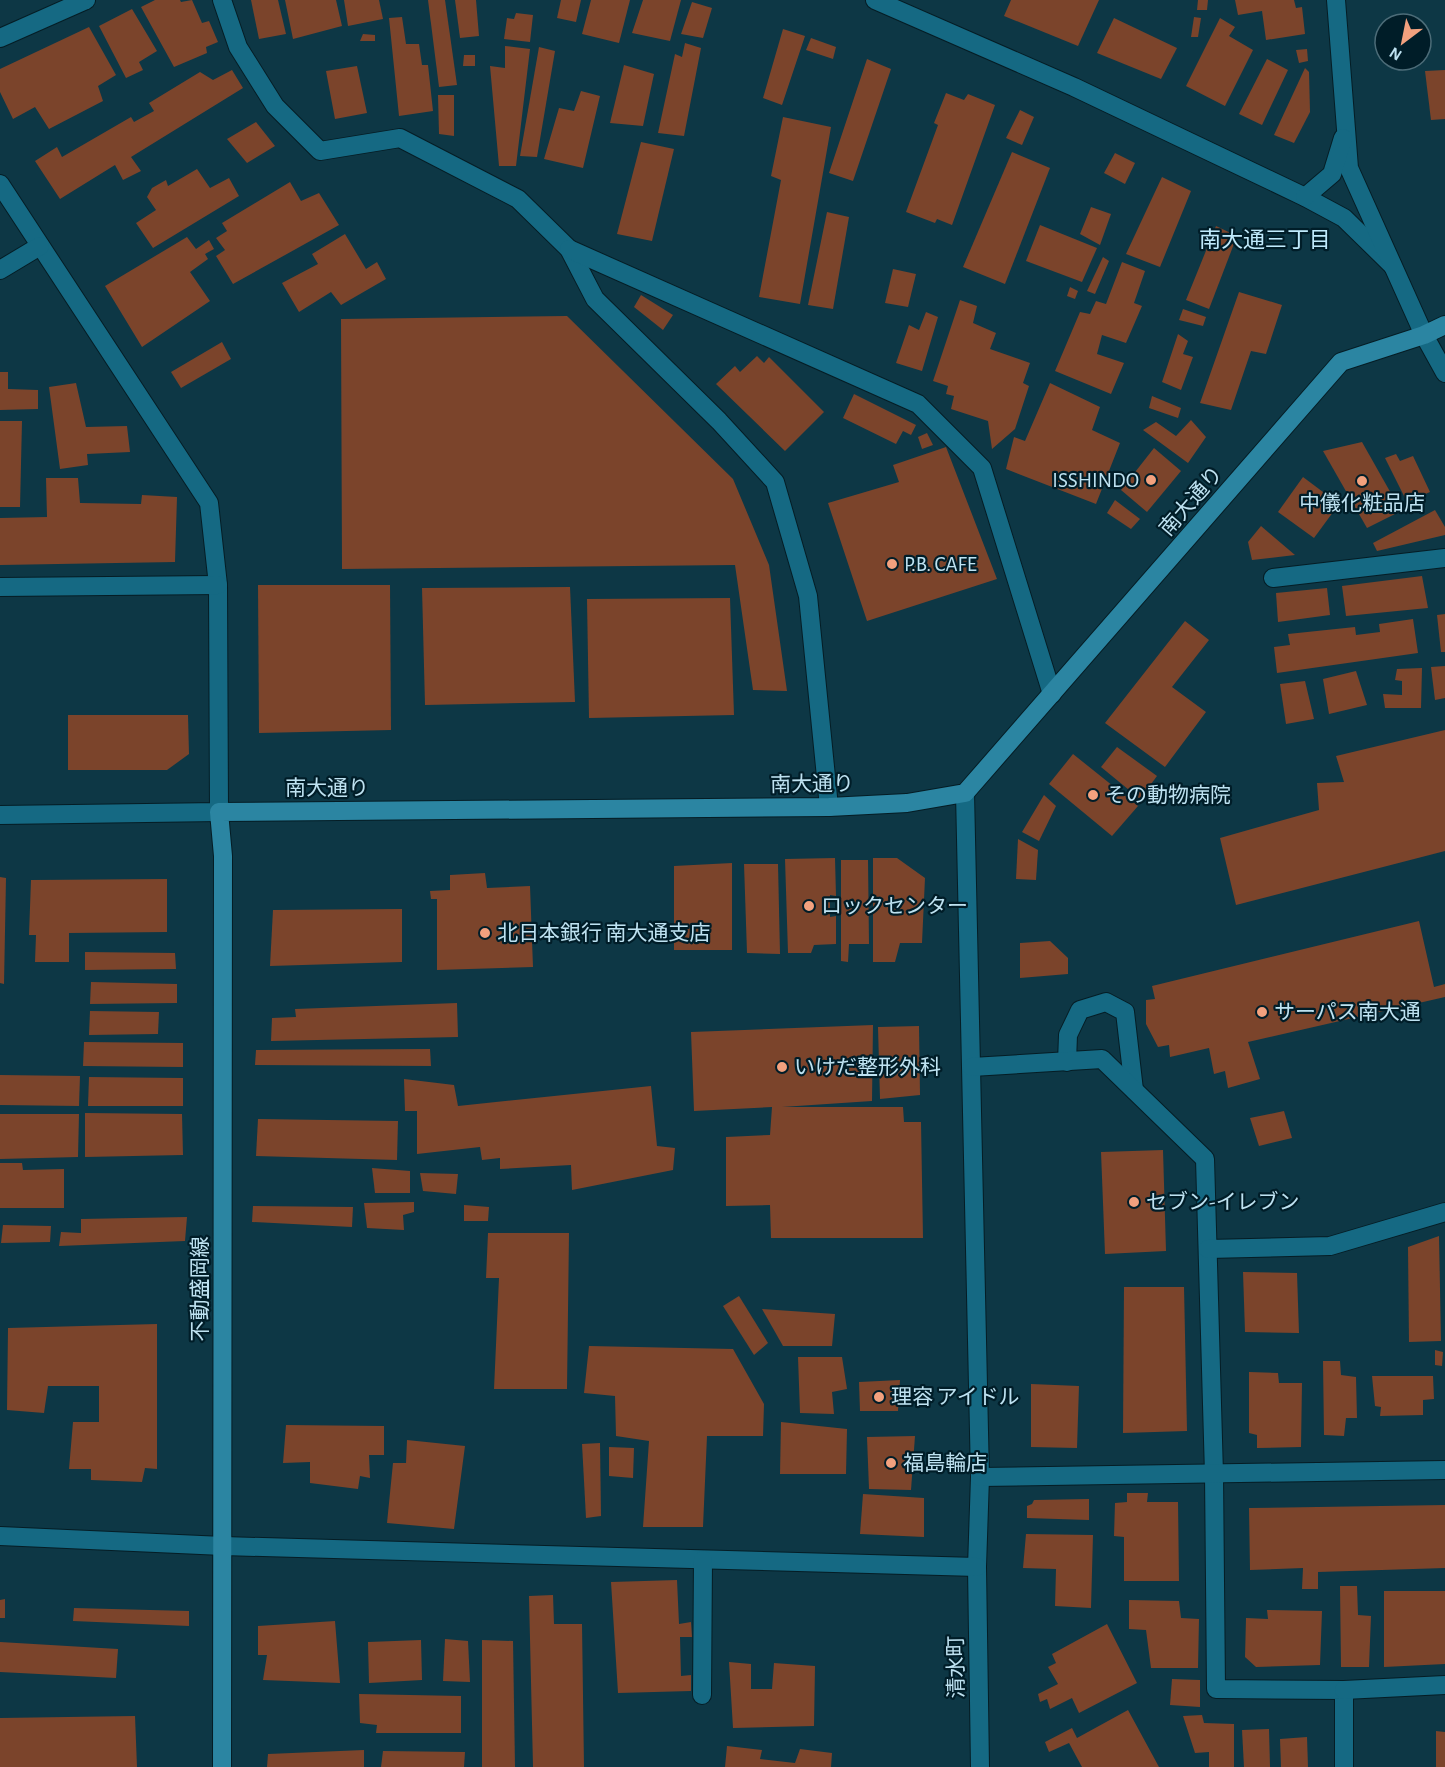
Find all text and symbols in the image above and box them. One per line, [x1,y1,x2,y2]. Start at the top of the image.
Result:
north arrow [1373,12,1433,72]
text: N [1387,44,1405,64]
district label: 南大通三丁目 [1199,228,1331,251]
street label: 南大通り [1155,462,1227,540]
place label: ISSHINDO [1052,470,1139,491]
marker: ISSHINDO [1144,473,1158,487]
marker: 中儀化粧品店 [1355,474,1369,488]
place label: 中儀化粧品店 [1299,492,1425,514]
place label: P.B. CAFE [904,554,977,575]
marker: P.B. CAFE [885,557,899,571]
street label: 南大通り [770,772,854,796]
street label: 南大通り [285,777,369,799]
place label: その動物病院 [1105,784,1231,806]
marker: その動物病院 [1086,788,1100,802]
place label: ロックセンター [821,895,968,917]
marker: ロックセンター [802,899,816,913]
place label: 北日本銀行 南大通支店 [497,922,710,944]
marker: 北日本銀行 南大通支店 [478,926,492,940]
place label: サーパス南大通 [1274,1001,1421,1023]
marker: サーパス南大通 [1255,1005,1269,1019]
place label: いけだ整形外科 [794,1056,941,1078]
marker: いけだ整形外科 [775,1060,789,1074]
place label: セブン-イレブン [1146,1190,1299,1213]
marker: セブン-イレブン [1127,1195,1141,1209]
street label: 不動盛岡線 [189,1237,211,1342]
place label: 理容 アイドル [891,1386,1019,1408]
marker: 理容 アイドル [872,1390,886,1404]
place label: 福島輪店 [903,1452,987,1474]
marker: 福島輪店 [884,1456,898,1470]
street label: 清水町 [944,1635,968,1699]

